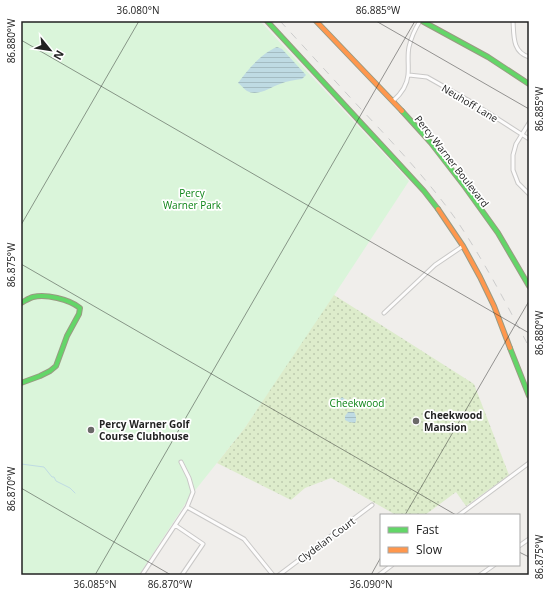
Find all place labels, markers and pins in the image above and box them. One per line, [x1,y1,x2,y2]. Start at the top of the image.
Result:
place label: Cheekwood Mansion [424,408,482,434]
marker: Cheekwood Mansion [411,416,421,426]
place label: Percy Warner Golf Course Clubhouse [99,417,191,443]
marker: Percy Warner Golf Course Clubhouse [86,425,96,435]

